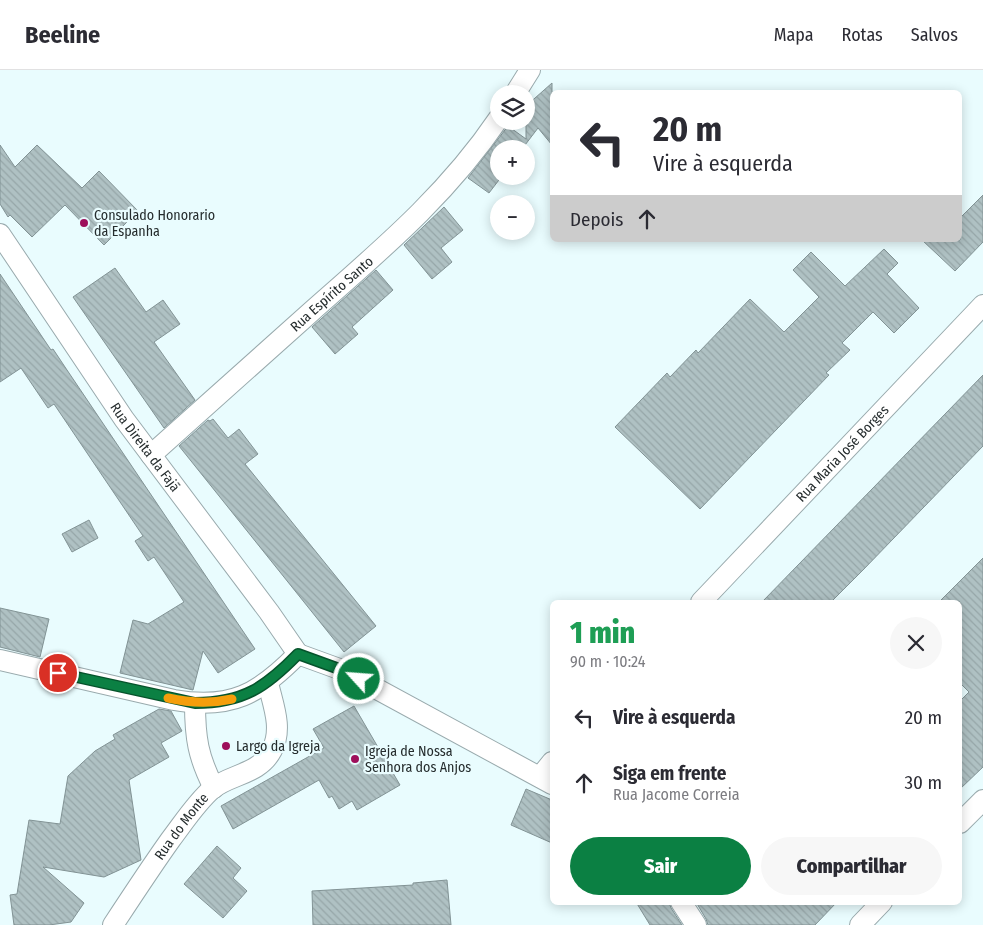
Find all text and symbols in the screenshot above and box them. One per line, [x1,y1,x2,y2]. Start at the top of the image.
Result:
text: Beeline [25,21,100,49]
text: Mapa [774,24,814,46]
text: Rotas [842,24,883,46]
text: Salvos [911,24,958,46]
map controls [490,85,535,240]
button: layers [490,85,535,130]
text: 20 m [653,108,722,150]
icon: left [570,110,635,175]
button: + [490,140,535,185]
text: Vire à esquerda [653,150,793,177]
button: − [490,195,535,240]
icon: ahead [633,205,661,233]
place label: Consulado Honorario da Espanha [94,207,215,240]
text: Depois [570,208,623,231]
marker: Consulado Honorario da Espanha [78,217,90,229]
street label: Rua Espírito Santo [287,253,377,335]
street label: Rua Direita da Fajã [107,399,184,495]
street label: Rua Maria José Borges [792,401,892,505]
text: 1 min [570,615,635,651]
button: close [890,617,942,669]
pin [37,652,79,694]
position arrow [332,652,384,704]
text: 90 m · 10:24 [570,652,646,671]
icon: arrive [44,659,72,687]
icon: left [570,704,598,732]
text: Vire à esquerda [613,706,735,729]
text: 20 m [905,706,942,729]
place label: Largo da Igreja [236,738,321,755]
marker: Largo da Igreja [220,740,232,752]
place label: Igreja de Nossa Senhora dos Anjos [365,743,471,776]
marker: Igreja de Nossa Senhora dos Anjos [349,753,361,765]
text: Siga em frente [613,762,727,785]
icon: ahead [570,769,598,797]
text: 30 m [904,771,942,794]
text: Rua Jacome Correia [613,785,740,804]
street label: Rua do Monte [151,789,212,863]
button: Sair [570,837,751,895]
button: Compartilhar [761,837,942,895]

